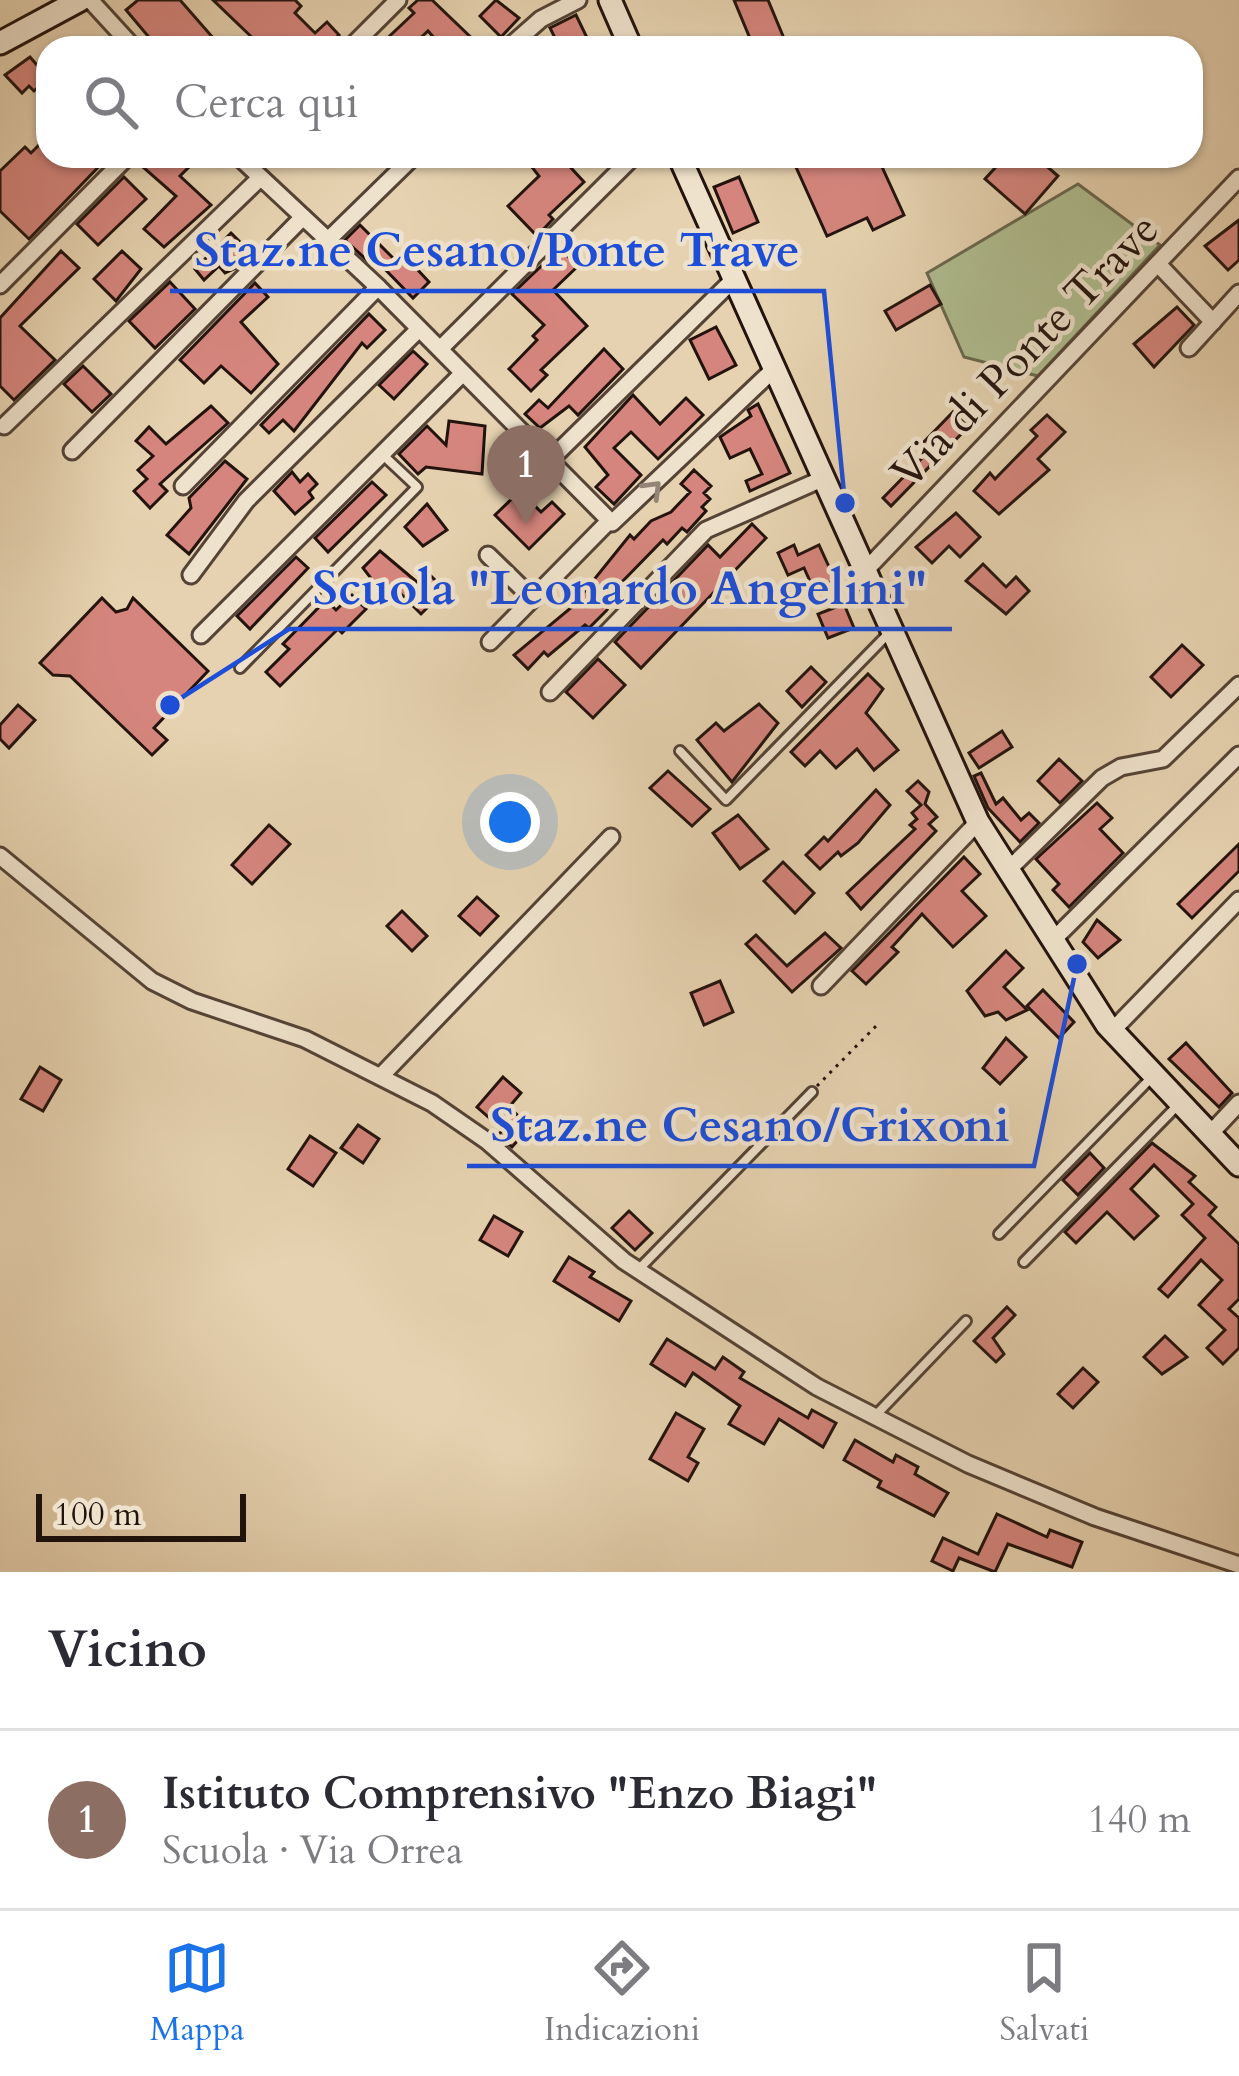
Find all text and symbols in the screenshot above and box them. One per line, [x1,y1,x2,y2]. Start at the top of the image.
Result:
search box [36,36,1203,168]
icon: search [78,69,144,135]
text: Cerca qui [174,72,359,133]
street label: Via di Ponte Trave [878,200,1172,502]
callout: Staz.ne Cesano/Ponte Trave [170,207,824,291]
text: Staz.ne Cesano/Ponte Trave [194,218,800,283]
pin: 1 [487,425,565,524]
one-way arrow [639,481,661,503]
callout: Scuola "Leonardo Angelini" [289,545,952,629]
text: Scuola "Leonardo Angelini" [313,556,927,621]
your location [480,792,540,852]
callout: Staz.ne Cesano/Grixoni [467,1082,1034,1166]
text: Staz.ne Cesano/Grixoni [490,1093,1010,1158]
scale bar [36,1488,246,1541]
text: 100 m [54,1492,141,1537]
text: Vicino [48,1615,207,1685]
text: Istituto Comprensivo "Enzo Biagi" [162,1763,877,1824]
text: 1 [77,1793,97,1846]
text: 140 m [1088,1793,1191,1846]
text: Scuola · Via Orrea [162,1824,463,1877]
tab: Mappa [150,1935,244,2052]
tab: Indicazioni [544,1935,700,2052]
tab: Salvati [999,1935,1089,2052]

